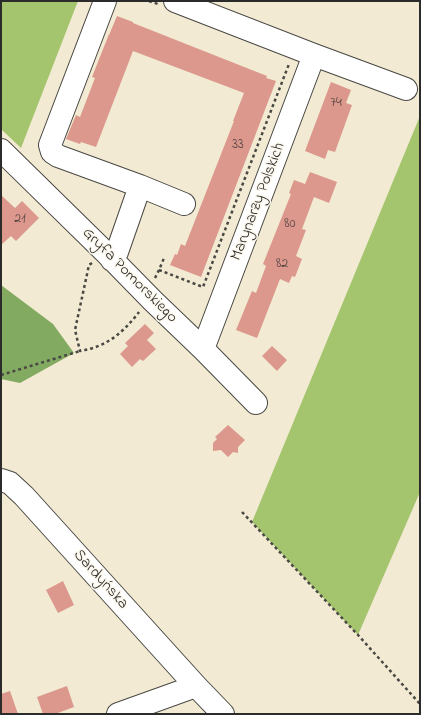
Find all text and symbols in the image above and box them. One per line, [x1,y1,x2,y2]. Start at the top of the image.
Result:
house number: 74 [330,96,342,112]
house number: 33 [232,138,244,154]
street label: Marynarzy Polskich [228,140,290,264]
house number: 21 [14,212,26,228]
house number: 80 [284,217,296,233]
street label: Gryfa Pomorskiego [77,224,181,328]
house number: 82 [276,257,288,273]
street label: Sardyńska [68,546,132,614]

